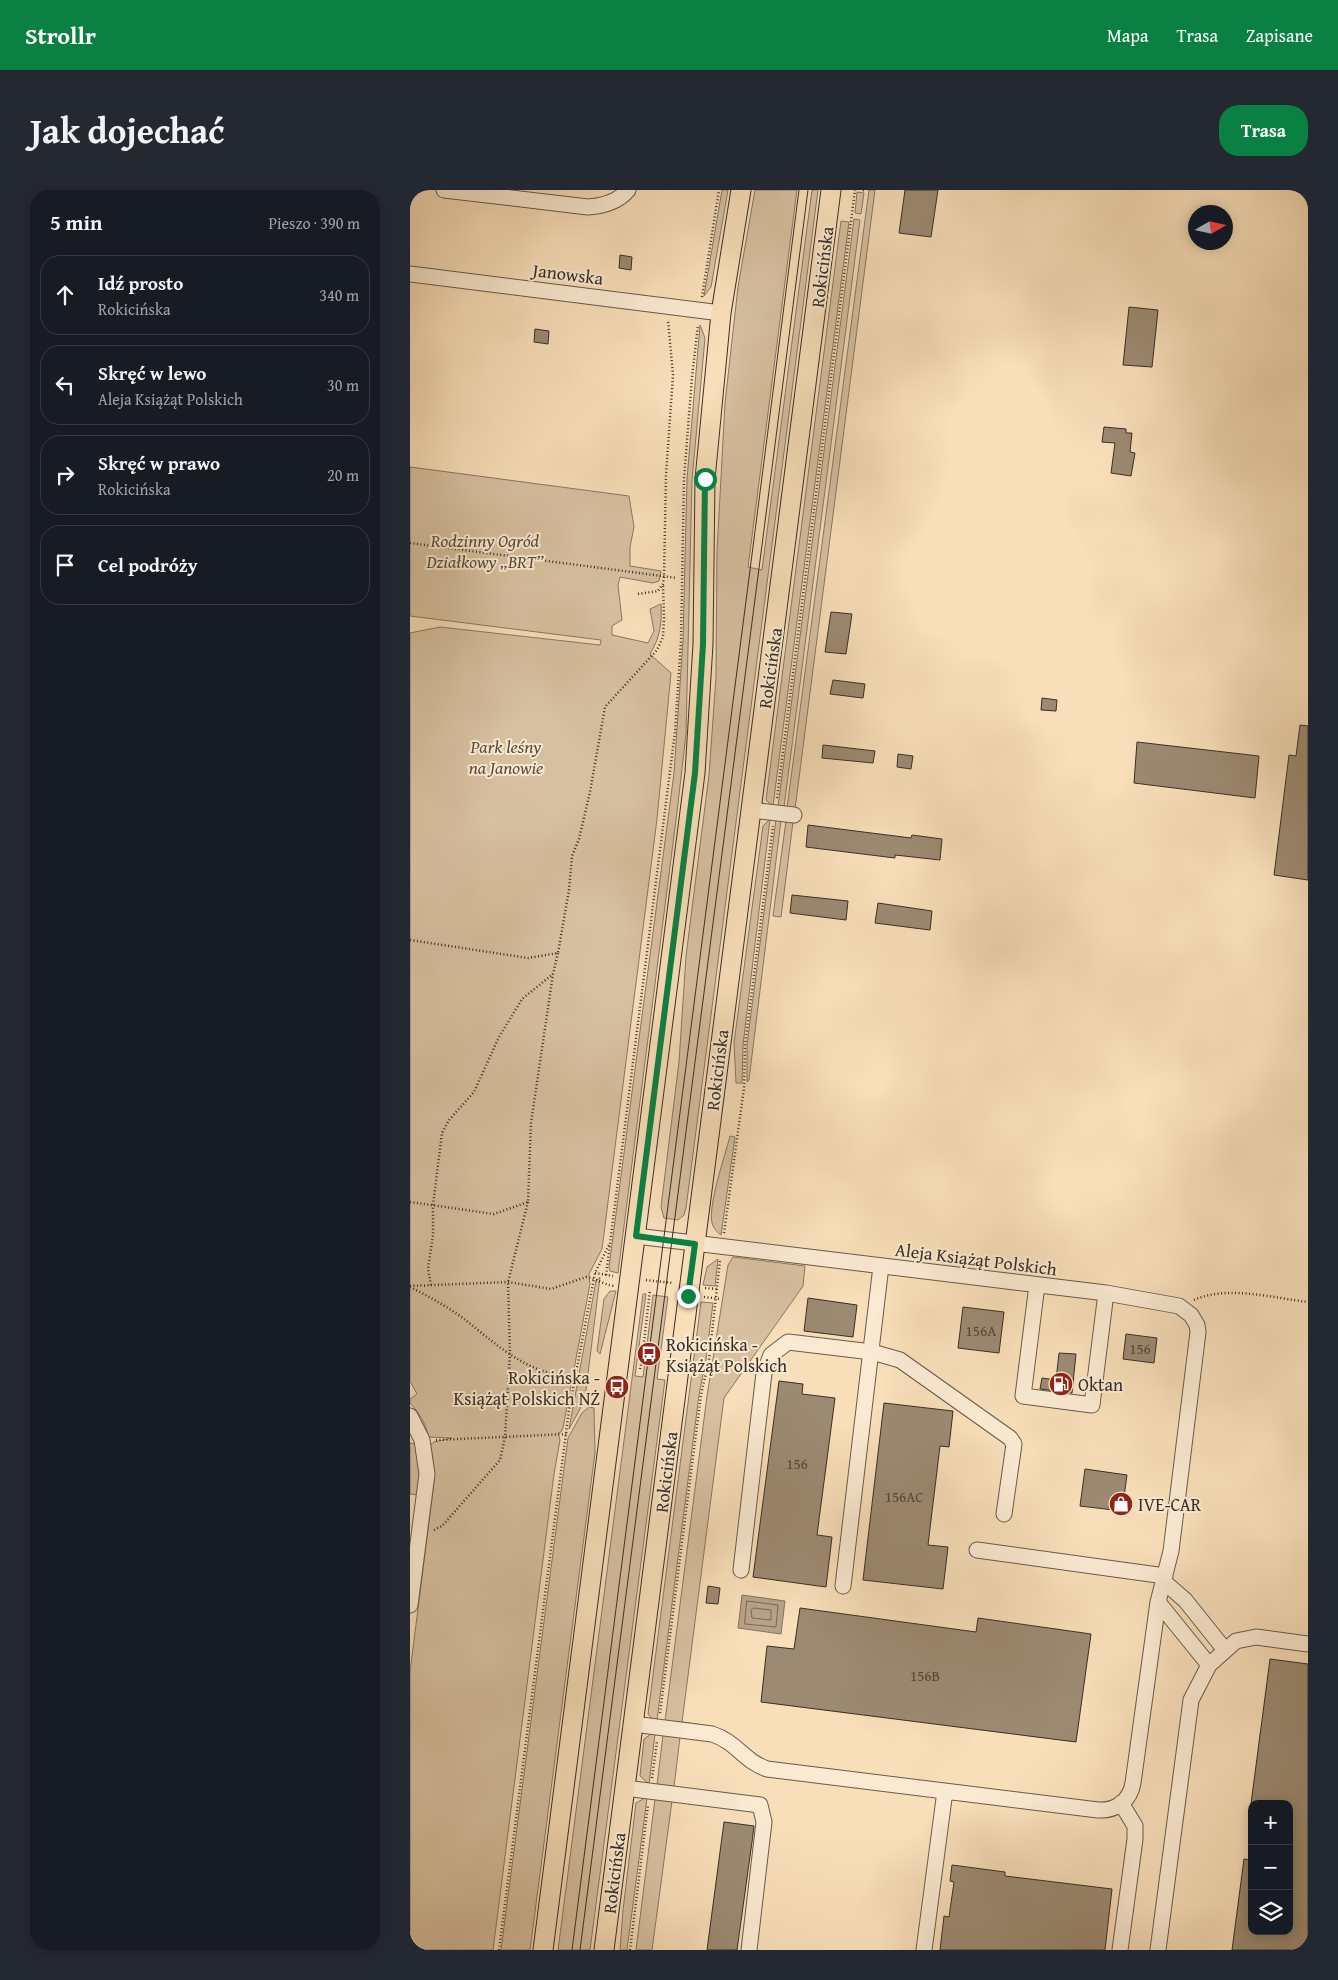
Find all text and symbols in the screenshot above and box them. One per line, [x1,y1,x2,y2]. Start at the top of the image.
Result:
text: Strollr [25,18,96,53]
text: Mapa [1107,22,1148,49]
text: Trasa [1176,22,1218,49]
text: Zapisane [1246,22,1313,49]
text: Jak dojechać [30,105,224,156]
button: Trasa [1219,105,1308,156]
north arrow [1188,205,1233,250]
text: 5 min [50,207,102,238]
text: Pieszo · 390 m [268,211,360,235]
street label: Rokicińska [804,224,840,309]
street label: Janowska [529,256,605,292]
text: Idź prosto [98,269,183,297]
icon: ahead [51,281,79,309]
text: 340 m [319,283,359,307]
text: Rokicińska [98,297,171,321]
text: Skręć w lewo [98,359,206,387]
icon: left [51,371,79,399]
text: 30 m [327,373,359,397]
text: Aleja Książąt Polskich [98,387,243,411]
text: Skręć w prawo [98,449,220,477]
icon: right [51,461,79,489]
text: 20 m [327,463,359,487]
route start [694,468,717,491]
text: Rokicińska [98,477,171,501]
park label: Rodzinny Ogród Działkowy „BRT” [425,527,544,575]
icon: arrive [51,551,79,579]
text: Cel podróży [98,551,198,579]
street label: Rokicińska [751,625,789,710]
park label: Park leśny na Janowie [469,733,543,781]
street label: Rokicińska [699,1027,735,1112]
street label: Aleja Książąt Polskich [894,1236,1058,1282]
route end [677,1285,700,1308]
house number: 156A [966,1320,996,1341]
place label: Rokicińska - Książąt Polskich [666,1331,787,1379]
house number: 156 [1129,1338,1151,1359]
bus stop icon: Rokicińska - Książąt Polskich [636,1341,662,1367]
place label: Rokicińska - Książąt Polskich NŻ [454,1364,600,1412]
fuel station icon: Oktan [1048,1371,1074,1397]
place label: Oktan [1078,1371,1123,1398]
bus stop icon: Rokicińska - Książąt Polskich NŻ [604,1374,630,1400]
street label: Rokicińska [648,1429,684,1514]
house number: 156 [786,1453,808,1474]
house number: 156AC [885,1486,923,1507]
shop icon: IVE-CAR [1108,1491,1134,1517]
place label: IVE-CAR [1138,1491,1202,1518]
house number: 156B [910,1665,940,1686]
map controls [1248,1800,1293,1935]
button: + [1248,1800,1293,1845]
street label: Rokicińska [596,1830,632,1915]
button: − [1248,1845,1293,1890]
button: layers [1248,1890,1293,1935]

